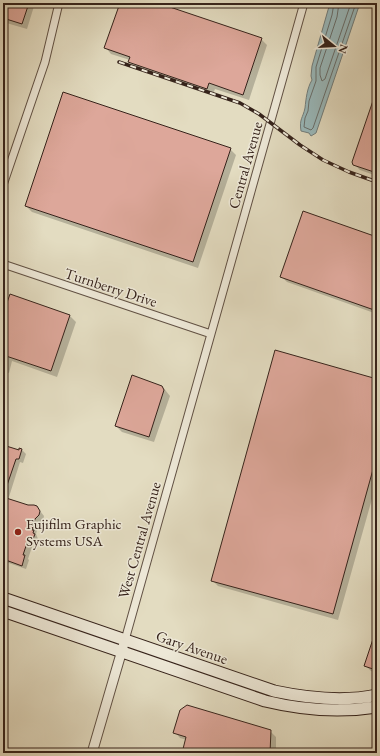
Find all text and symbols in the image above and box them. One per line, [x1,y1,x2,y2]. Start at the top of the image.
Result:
north arrow [314,26,354,66]
text: N [335,43,352,56]
street label: Central Avenue [223,119,267,211]
street label: Turnberry Drive [62,263,160,311]
street label: West Central Avenue [113,479,165,600]
place label: Fujifilm Graphic Systems USA [26,514,122,550]
marker: Fujifilm Graphic Systems USA [13,527,23,537]
street label: Gary Avenue [154,626,230,668]

